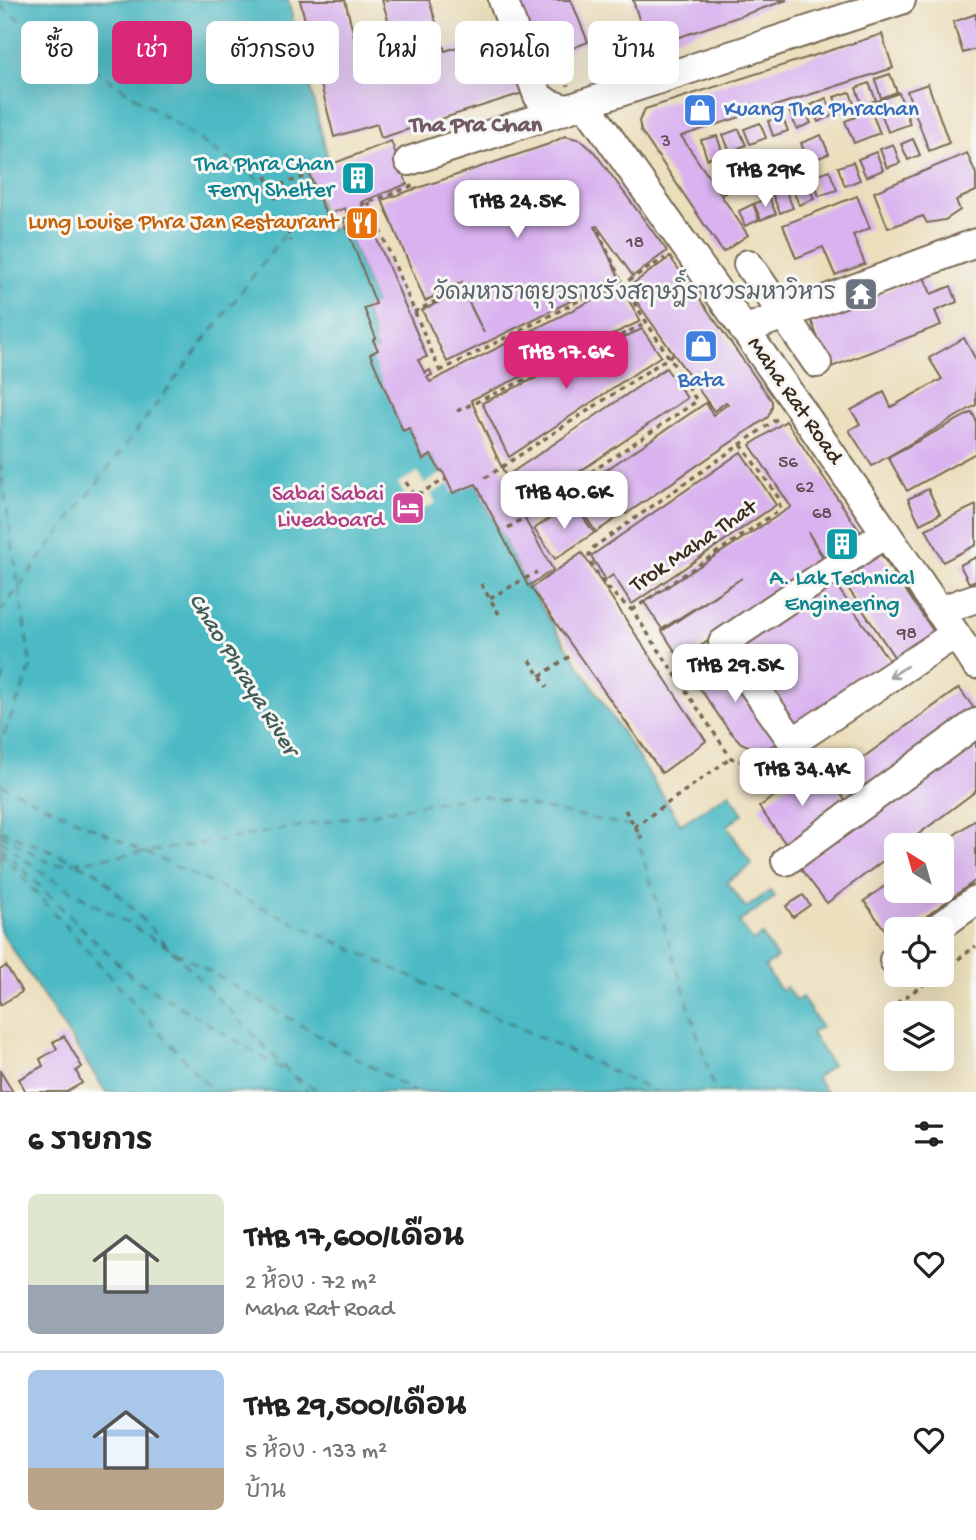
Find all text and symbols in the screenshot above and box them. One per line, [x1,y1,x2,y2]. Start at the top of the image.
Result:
chip: ซื้อ [21,21,98,84]
chip: เช่า [112,21,192,84]
chip: ตัวกรอง [206,21,339,84]
chip: ใหม่ [353,21,441,84]
chip: คอนโด [455,21,574,84]
chip: บ้าน [588,21,679,84]
shop icon: Kuang Tha Phrachan [681,91,719,129]
place label: Kuang Tha Phrachan [724,97,919,124]
district label: Tha Pra Chan [408,112,543,141]
house number: 3 [660,131,671,154]
pin: THB 29K [700,150,830,209]
place label: Tha Phra Chan Ferry Shelter [193,152,336,205]
text: THB 29K [728,158,802,185]
building icon: Tha Phra Chan Ferry Shelter [339,159,377,197]
pin: THB 24.5K [437,180,597,240]
text: THB 24.5K [470,189,564,216]
restaurant icon: Lung Louise Phra Jan Restaurant [343,204,381,242]
place label: Lung Louise Phra Jan Restaurant [28,210,340,237]
house number: 18 [625,232,644,255]
place label: วัดมหาธาตุยุวราชรังสฤษฎิ์ราชวรมหาวิหาร [433,268,836,309]
temple icon: วัดมหาธาตุยุวราชรังสฤษฎิ์ราชวรมหาวิหาร [842,275,880,313]
shop icon: Bata [682,327,720,365]
pin: THB 17.6K [486,332,646,391]
street label: Maha Rat Road [740,332,849,471]
text: THB 17.6K [520,340,612,367]
place label: Bata [677,368,726,395]
house number: 56 [778,452,798,475]
pin: THB 40.6K [484,472,644,531]
house number: 62 [796,477,814,500]
text: THB 40.6K [517,480,611,507]
place label: Sabai Sabai Liveaboard [272,482,386,535]
hotel icon: Sabai Sabai Liveaboard [389,489,427,527]
street label: Trok Maha That [624,494,764,600]
house number: 68 [812,503,832,526]
building icon: A. Lak Technical Engineering [823,525,861,563]
place label: A. Lak Technical Engineering [769,566,915,619]
water label: Chao Phraya River [181,589,306,765]
house number: 98 [896,623,917,646]
pin: THB 29.5K [655,644,815,704]
text: THB 29.5K [688,653,782,680]
one-way arrow [889,665,908,679]
pin: THB 34.4K [722,748,882,808]
text: THB 34.4K [756,757,848,784]
north arrow [884,833,954,903]
map controls [884,833,954,1071]
button: locate [884,917,954,987]
button: layers [884,1001,954,1071]
icon: filters [910,1115,948,1153]
text: 6 รายการ [28,1126,153,1161]
icon: home [84,1222,168,1306]
text: THB 17,600/เดือน [245,1222,464,1257]
icon: heart [910,1245,948,1283]
text: 2 ห้อง · 72 m² [245,1270,376,1297]
text: Maha Rat Road [245,1297,394,1324]
text: THB 29,500/เดือน [245,1391,467,1426]
icon: home [84,1398,168,1482]
icon: heart [910,1421,948,1459]
text: 5 ห้อง · 133 m² [245,1439,387,1466]
text: บ้าน [245,1479,286,1506]

